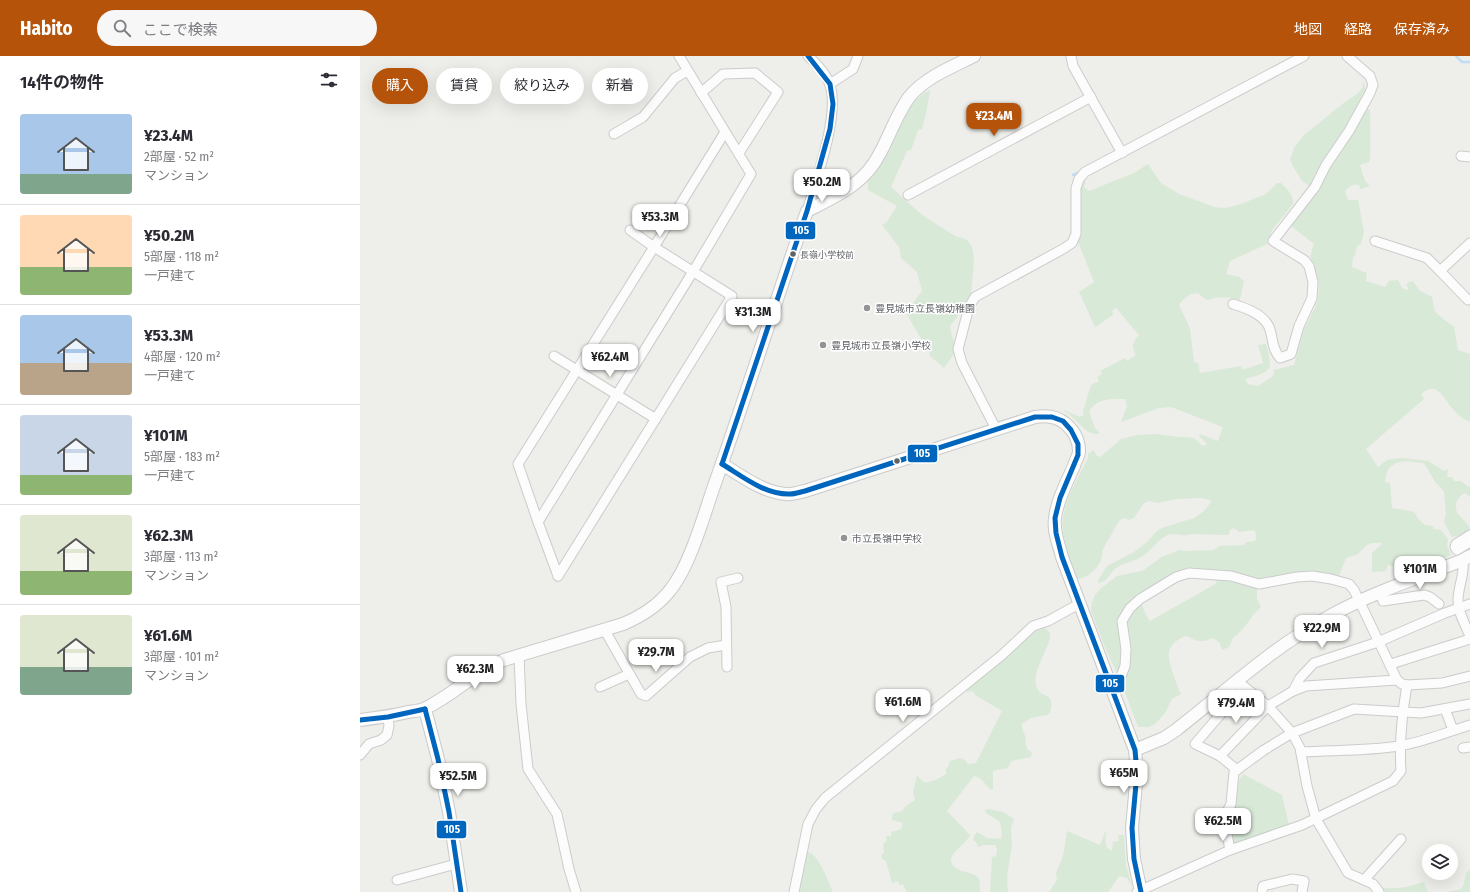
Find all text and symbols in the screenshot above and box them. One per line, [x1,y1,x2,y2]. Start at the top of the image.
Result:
search box [97,10,377,46]
text: Habito [20,17,73,40]
icon: search [111,17,133,39]
text: ここで検索 [143,21,218,39]
text: 地図 [1294,21,1322,38]
text: 経路 [1344,21,1372,38]
text: 保存済み [1394,21,1450,38]
chip: 購入 [372,68,428,104]
chip: 賃貸 [436,68,492,104]
chip: 絞り込み [500,68,584,104]
chip: 新着 [592,68,648,104]
icon: filters [318,69,340,91]
text: 14件の物件 [20,72,104,93]
pin: ¥23.4M [961,103,1027,137]
text: ¥23.4M [975,108,1013,123]
text: ¥23.4M [144,125,193,146]
icon: home [52,130,100,178]
text: 2部屋 · 52 m² [144,149,214,164]
text: マンション [144,168,209,183]
pin: ¥50.2M [789,169,855,203]
text: ¥50.2M [803,174,841,189]
pin: ¥53.3M [627,204,693,238]
text: ¥53.3M [641,209,679,224]
line badge: 105 [785,221,816,240]
text: 105 [793,224,810,237]
text: ¥50.2M [144,225,194,246]
icon: home [52,231,100,279]
text: 5部屋 · 118 m² [144,249,219,264]
marker: 長嶺小学校前 [788,249,798,259]
place label: 長嶺小学校前 [800,250,854,260]
text: 一戸建て [144,268,196,283]
pin: ¥31.3M [720,299,786,333]
marker: 豊見城市立長嶺幼稚園 [862,303,872,313]
place label: 豊見城市立長嶺幼稚園 [875,303,975,315]
text: ¥31.3M [735,304,771,319]
text: ¥53.3M [144,325,193,346]
icon: home [52,331,100,379]
marker: 豊見城市立長嶺小学校 [818,340,828,350]
place label: 豊見城市立長嶺小学校 [831,340,931,352]
pin: ¥62.4M [577,344,643,378]
text: 4部屋 · 120 m² [144,349,220,364]
text: ¥62.4M [591,349,629,364]
text: 一戸建て [144,368,196,383]
text: ¥101M [144,425,188,446]
icon: home [52,431,100,479]
line badge: 105 [907,444,938,463]
text: 105 [914,447,931,460]
text: 5部屋 · 183 m² [144,449,220,464]
unlabelled marker [892,456,902,466]
text: 一戸建て [144,468,196,483]
text: ¥62.3M [144,525,193,546]
icon: home [52,531,100,579]
marker: 市立長嶺中学校 [839,533,849,543]
place label: 市立長嶺中学校 [852,533,922,545]
text: 3部屋 · 113 m² [144,549,218,564]
pin: ¥101M [1392,556,1448,590]
text: ¥101M [1403,561,1437,576]
text: マンション [144,568,209,583]
pin: ¥22.9M [1289,615,1355,649]
text: ¥22.9M [1303,620,1341,635]
text: ¥61.6M [144,625,192,646]
icon: home [52,631,100,679]
pin: ¥29.7M [623,639,689,673]
text: ¥29.7M [637,644,675,659]
text: 3部屋 · 101 m² [144,649,219,664]
pin: ¥62.3M [442,656,508,690]
text: ¥62.3M [456,661,494,676]
text: マンション [144,668,209,683]
line badge: 105 [1095,674,1125,693]
text: 105 [1102,677,1119,690]
pin: ¥61.6M [870,689,936,723]
pin: ¥79.4M [1203,690,1269,724]
text: ¥61.6M [885,694,921,709]
text: ¥79.4M [1217,695,1255,710]
pin: ¥65M [1100,760,1148,794]
pin: ¥52.5M [425,763,491,797]
text: ¥65M [1110,765,1138,780]
text: ¥52.5M [439,768,477,783]
pin: ¥62.5M [1190,808,1256,842]
text: ¥62.5M [1204,813,1242,828]
line badge: 105 [436,820,467,839]
text: 105 [444,823,461,836]
map controls [1422,844,1458,880]
button: layers [1422,844,1458,880]

